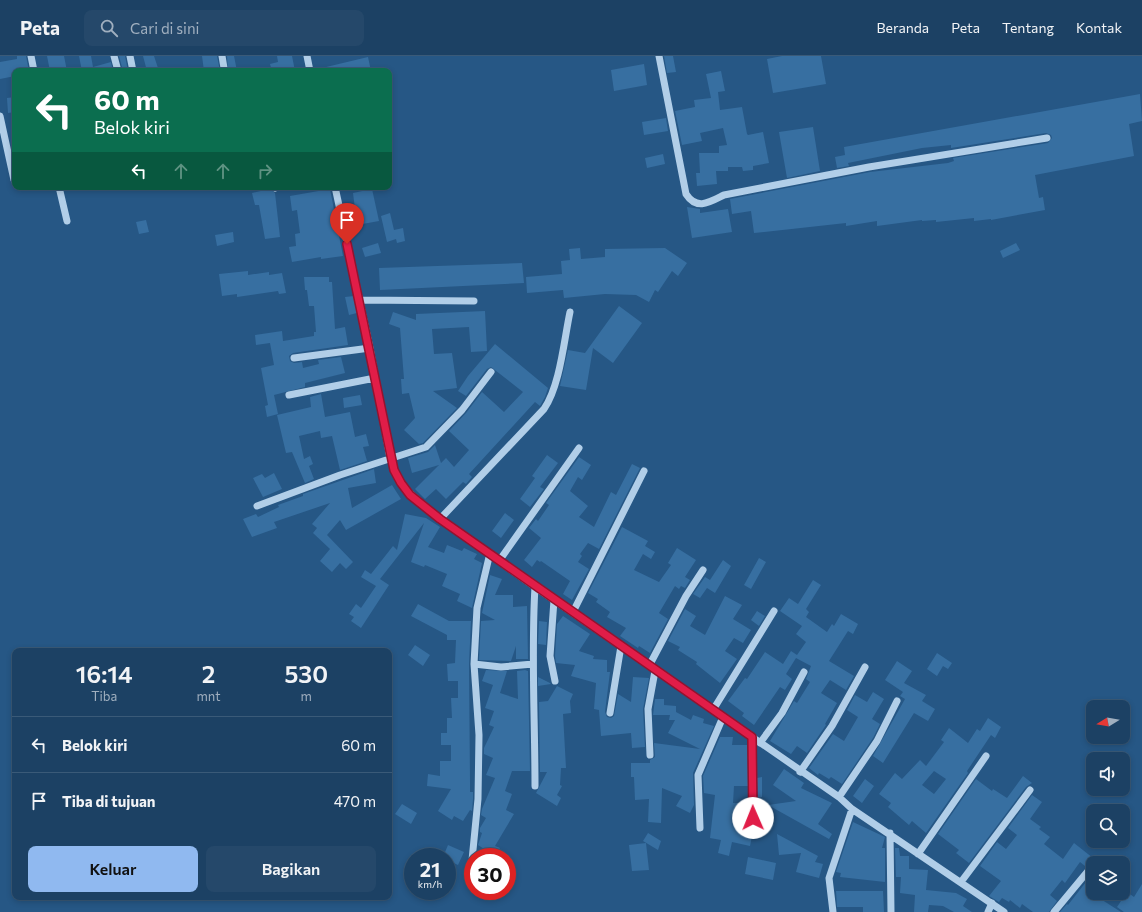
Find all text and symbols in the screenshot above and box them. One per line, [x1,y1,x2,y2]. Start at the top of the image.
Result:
search box [84,10,364,46]
text: Peta [20,16,60,39]
icon: search [98,17,120,39]
text: Cari di sini [130,19,199,37]
text: Beranda [877,19,929,36]
text: Peta [951,19,980,36]
text: Tentang [1002,19,1054,36]
text: Kontak [1076,19,1122,36]
text: 60 m [94,82,160,116]
icon: left [28,84,80,136]
text: Belok kiri [94,116,170,138]
icon: left [128,160,150,182]
icon: ahead [170,160,192,182]
icon: ahead [212,160,234,182]
icon: right [254,160,276,182]
pin [330,203,364,244]
icon: arrive [336,209,358,231]
text: 16:14 [76,659,133,688]
text: 2 [202,659,215,688]
text: 530 [284,659,328,688]
text: Tiba [91,688,117,704]
text: mnt [196,688,221,704]
text: m [301,688,312,704]
north arrow [1086,700,1130,744]
map controls [1086,700,1130,900]
icon: left [28,734,50,756]
text: Belok kiri [62,736,128,754]
text: 60 m [341,736,376,754]
button: sound [1086,752,1130,796]
icon: arrive [28,790,50,812]
text: Tiba di tujuan [62,792,156,810]
text: 470 m [334,792,376,810]
position arrow [732,797,774,839]
button: search [1086,804,1130,848]
button: Keluar [28,846,198,892]
button: Bagikan [206,846,376,892]
speed limit sign: 30 [464,848,516,900]
button: layers [1086,856,1130,900]
text: 21 [420,857,440,881]
text: km/h [418,878,442,890]

